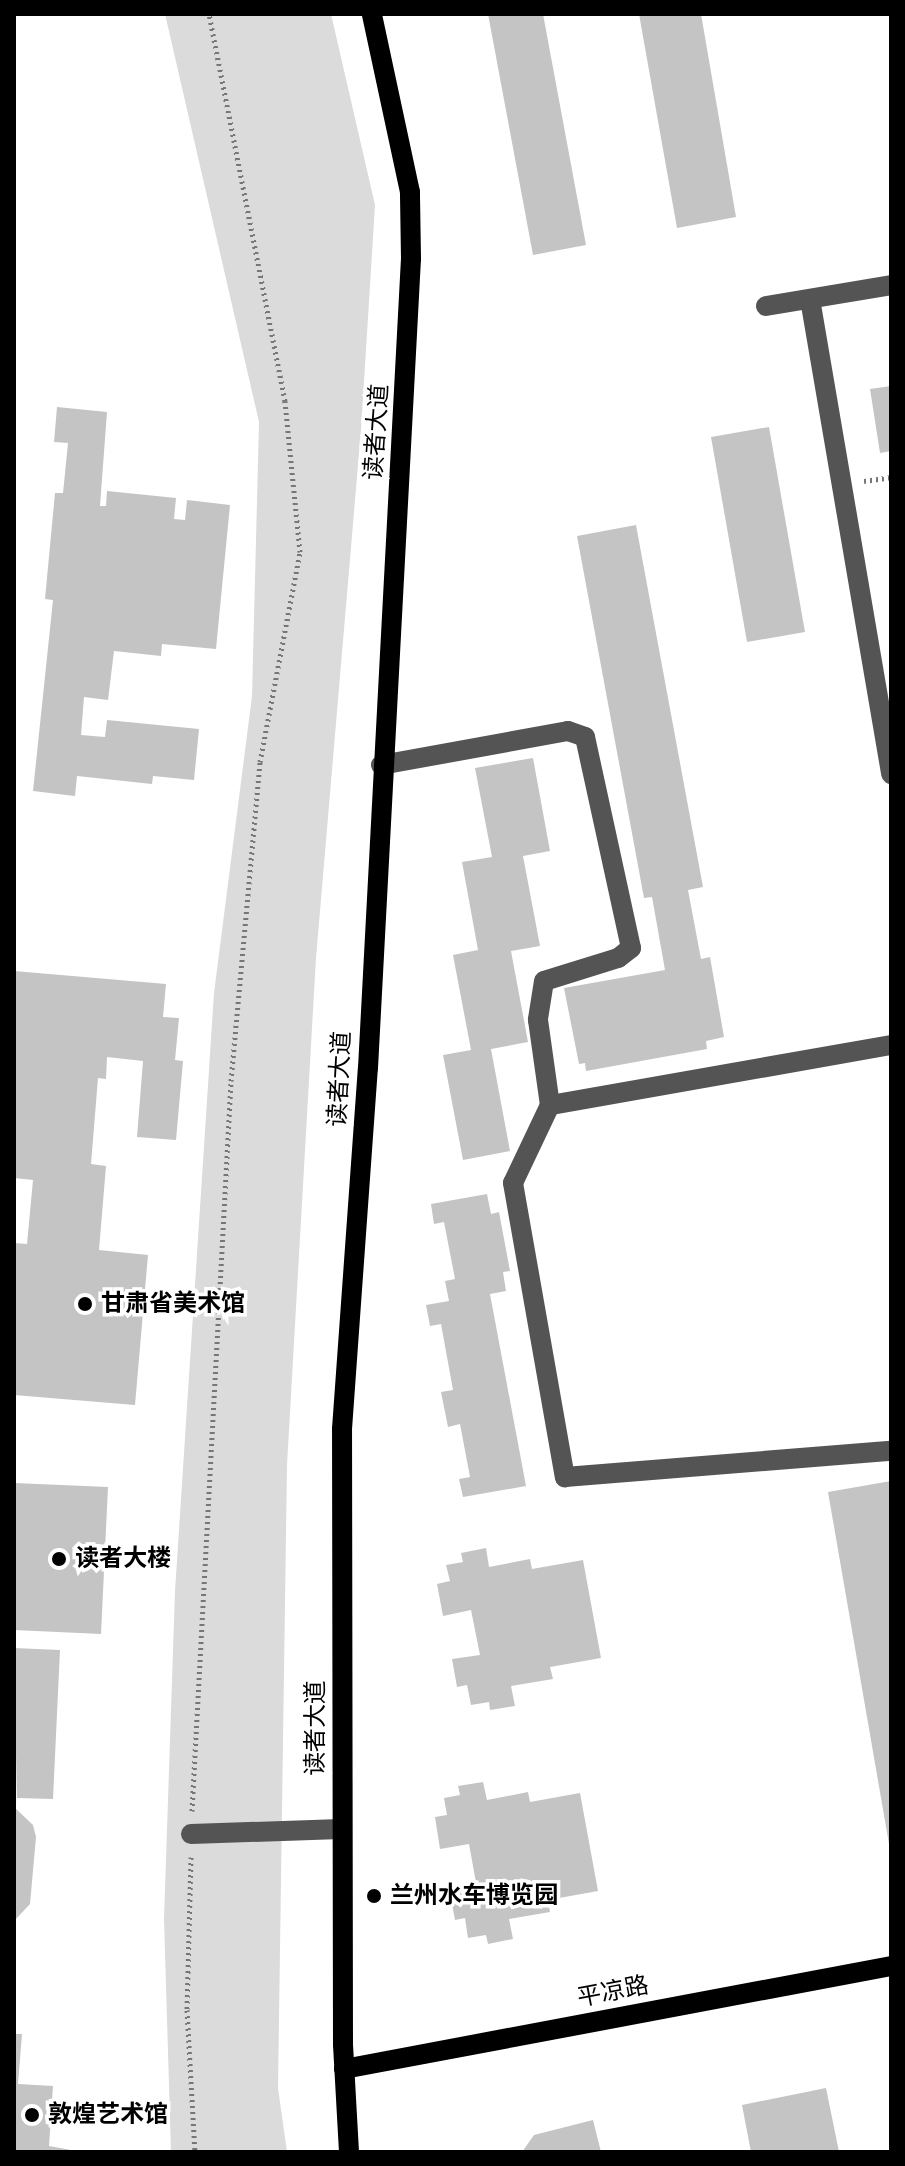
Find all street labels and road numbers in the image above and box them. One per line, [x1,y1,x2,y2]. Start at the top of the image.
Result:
street label: 读者大道 [359,383,395,481]
street label: 读者大道 [323,1030,357,1128]
street label: 读者大道 [302,1680,330,1776]
street label: 平凉路 [575,1971,651,2013]

